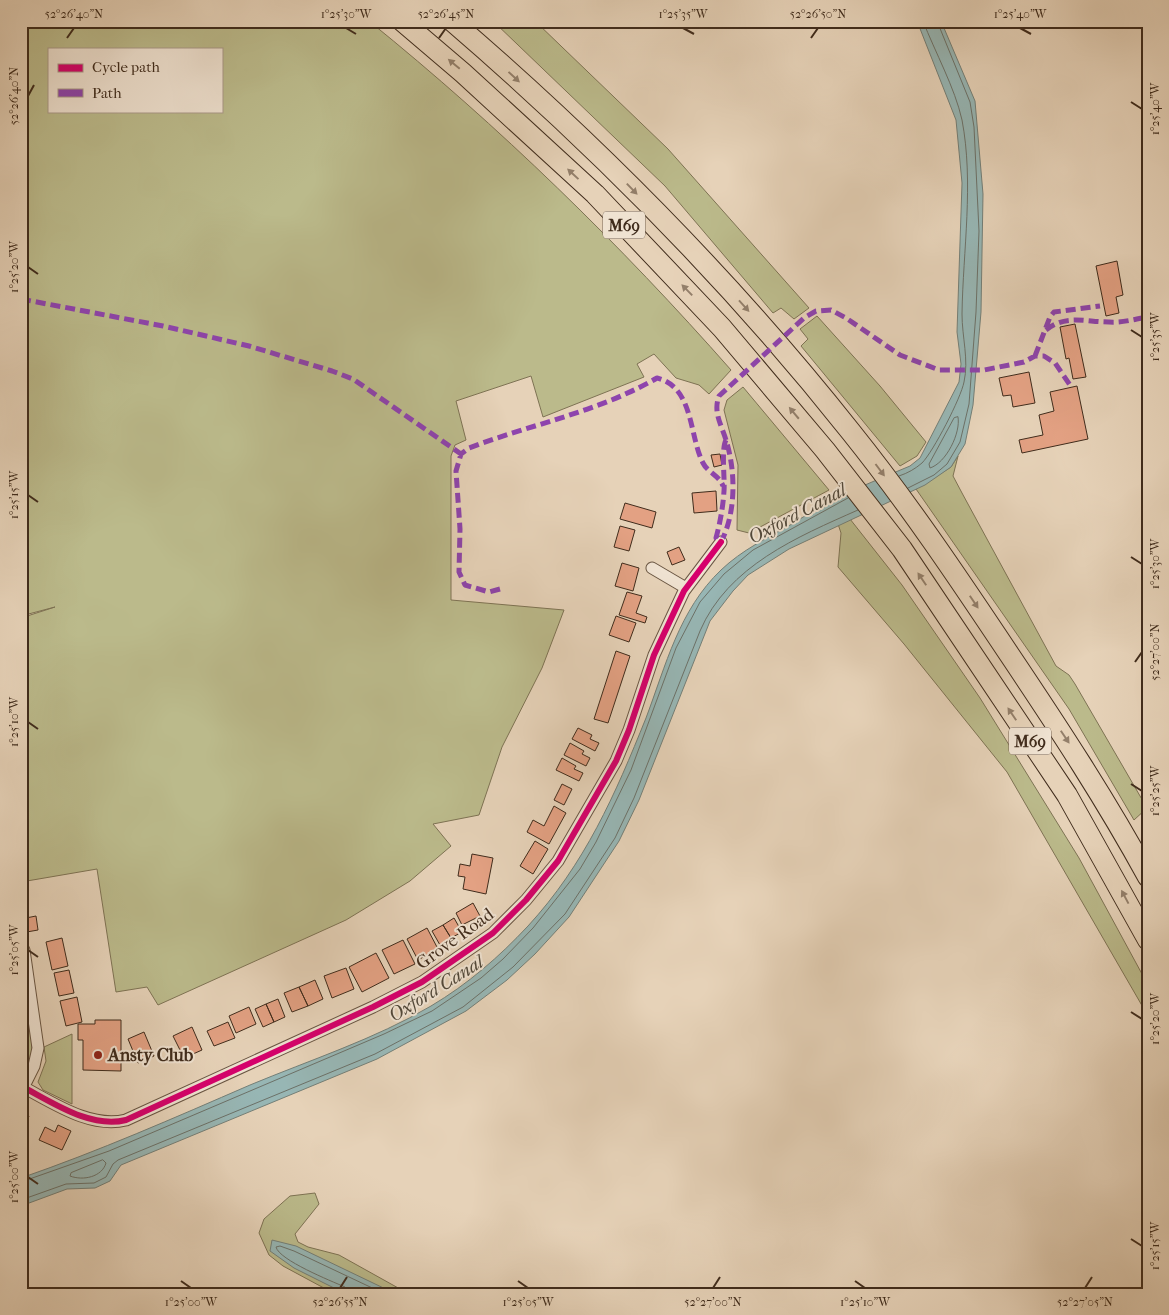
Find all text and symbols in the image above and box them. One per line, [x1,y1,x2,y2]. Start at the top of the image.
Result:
text: 52°26'40"N [45,7,103,21]
text: 1°25'30"W [321,7,373,21]
text: 52°26'45"N [418,7,474,21]
text: 1°25'35"W [658,7,709,21]
text: 52°26'50"N [790,7,846,21]
text: 1°25'40"W [994,7,1048,21]
legend [48,48,222,112]
text: Cycle path [92,58,160,76]
one-way arrow [447,59,460,70]
text: 52°26'40"N [7,67,21,125]
one-way arrow [508,71,520,83]
text: 1°25'40"W [1148,81,1162,135]
text: Path [92,84,122,102]
one-way arrow [568,168,580,180]
one-way arrow [626,182,638,194]
road number: M69 [603,212,645,238]
text: 1°25'20"W [7,240,21,293]
one-way arrow [681,285,693,297]
one-way arrow [738,300,750,312]
text: 1°25'35"W [1148,311,1162,362]
one-way arrow [788,406,799,419]
one-way arrow [875,463,885,477]
text: 1°25'15"W [7,470,21,519]
water label: Oxford Canal [744,478,852,549]
text: 1°25'30"W [1148,537,1162,589]
one-way arrow [917,572,926,585]
one-way arrow [969,595,979,609]
text: 52°27'00"N [1148,623,1162,681]
text: 1°25'10"W [7,696,21,747]
one-way arrow [1007,707,1017,720]
road number: M69 [1009,728,1051,754]
one-way arrow [1060,730,1070,744]
text: 1°25'25"W [1148,765,1162,816]
one-way arrow [1121,889,1129,904]
street label: Grove Road [412,904,498,974]
text: 1°25'05"W [7,923,21,975]
water label: Oxford Canal [385,950,489,1027]
text: 1°25'20"W [1148,992,1162,1045]
place label: Ansty Club [107,1045,194,1066]
marker: Ansty Club [92,1049,104,1061]
text: 1°25'00"W [7,1150,21,1203]
text: 1°25'15"W [1148,1221,1162,1270]
text: 1°25'00"W [165,1295,218,1309]
text: 52°26'55"N [312,1295,368,1309]
text: 1°25'05"W [503,1295,555,1309]
text: 52°27'00"N [684,1295,742,1309]
text: 1°25'10"W [840,1295,891,1309]
text: 52°27'05"N [1057,1295,1113,1309]

